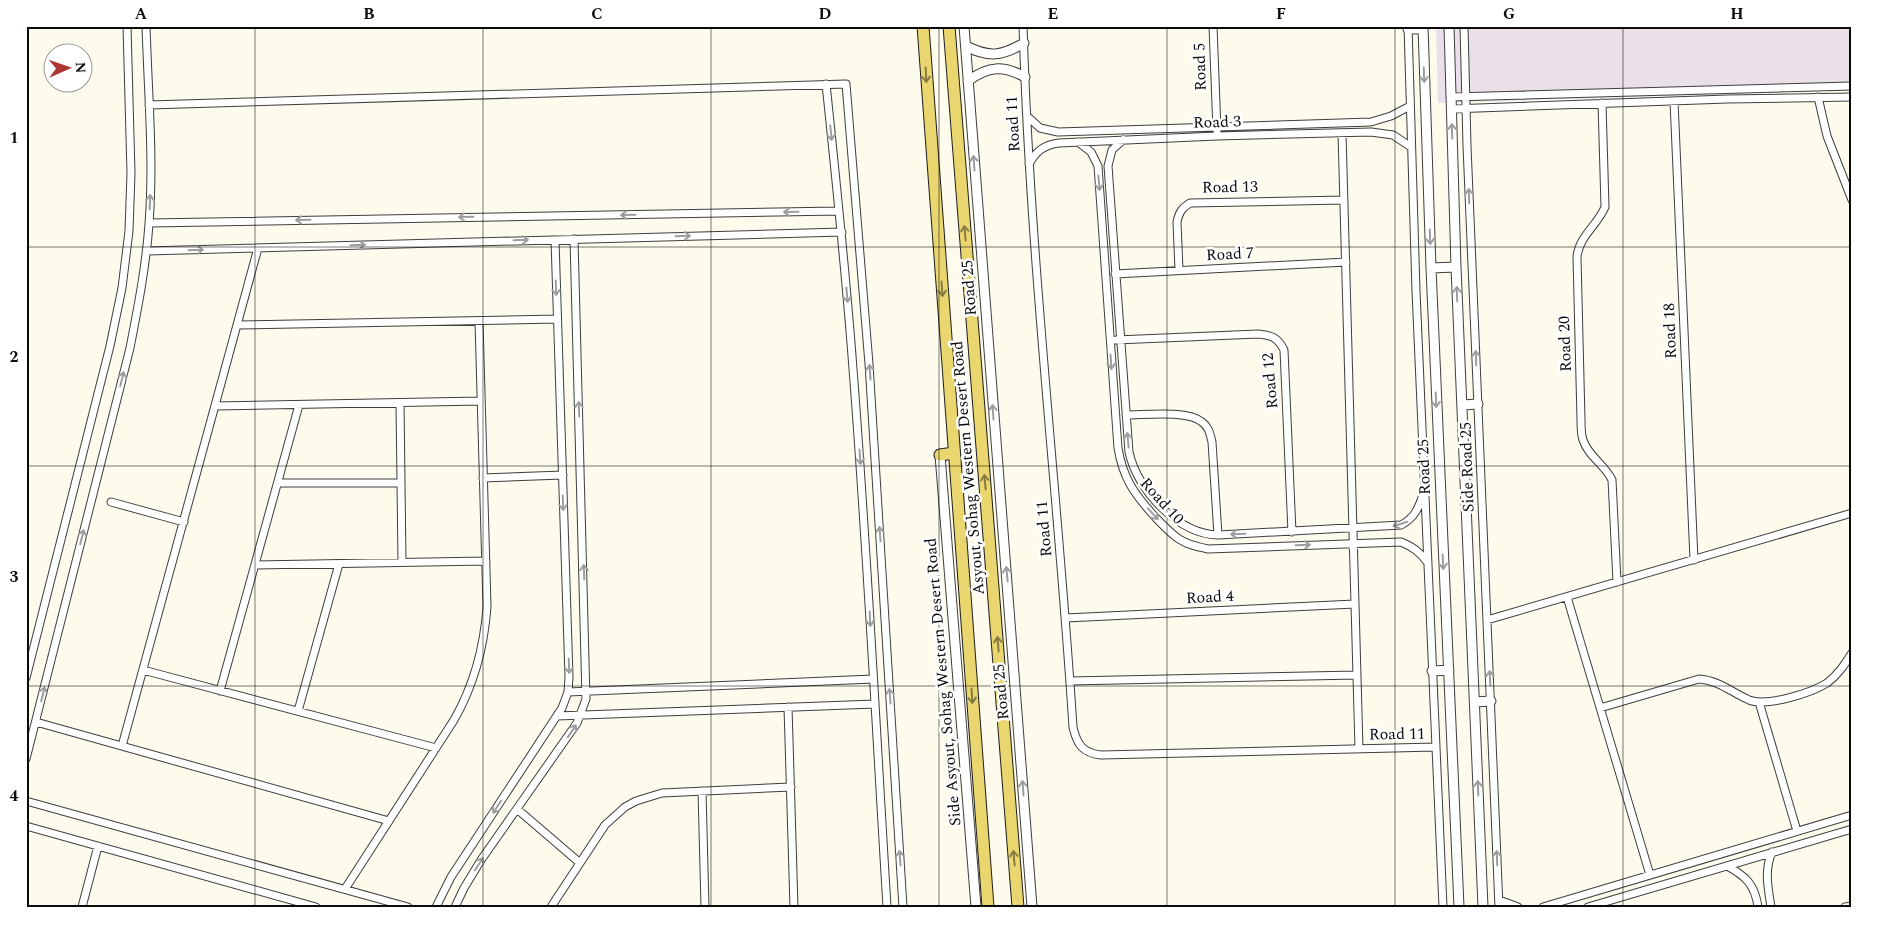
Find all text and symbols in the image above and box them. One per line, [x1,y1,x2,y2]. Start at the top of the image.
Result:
text: A [135,2,148,26]
text: B [363,2,375,26]
text: C [591,2,603,26]
text: D [819,2,832,26]
text: E [1048,2,1058,26]
text: F [1276,2,1286,26]
text: G [1503,2,1515,26]
text: H [1730,2,1744,26]
north arrow [42,42,92,92]
street label: Road 5 [1187,43,1213,91]
text: N [70,61,91,74]
one-way arrow [921,67,930,83]
one-way arrow [1420,67,1429,83]
street label: Road 11 [1000,95,1026,153]
street label: Road 3 [1193,109,1241,135]
one-way arrow [1447,123,1456,139]
one-way arrow [826,125,836,141]
text: 1 [10,126,18,150]
one-way arrow [970,155,979,171]
one-way arrow [1094,174,1104,190]
street label: Road 13 [1202,175,1258,199]
one-way arrow [1465,188,1474,204]
one-way arrow [146,194,155,210]
one-way arrow [783,207,799,217]
one-way arrow [620,210,636,219]
one-way arrow [458,213,474,222]
one-way arrow [295,215,312,225]
one-way arrow [960,225,970,241]
one-way arrow [1425,229,1434,245]
one-way arrow [674,231,691,241]
one-way arrow [512,236,528,245]
one-way arrow [350,240,366,250]
street label: Road 7 [1205,241,1255,267]
one-way arrow [187,245,203,254]
street label: Road 25 [955,259,983,317]
one-way arrow [552,280,561,296]
one-way arrow [937,281,946,297]
one-way arrow [842,286,852,302]
one-way arrow [1452,286,1462,302]
street label: Road 18 [1657,303,1683,359]
street label: Road 20 [1552,316,1578,372]
street label: Asyout, Sohag Western Desert Road [945,340,991,596]
text: 2 [10,345,19,369]
one-way arrow [1472,351,1481,367]
street label: Road 12 [1256,352,1284,410]
one-way arrow [1106,354,1116,370]
one-way arrow [865,364,874,380]
one-way arrow [118,372,127,388]
one-way arrow [1432,391,1441,407]
one-way arrow [574,402,584,418]
one-way arrow [989,404,998,420]
street label: Side Road 25 [1453,421,1481,513]
one-way arrow [1123,432,1133,448]
street label: Road 25 [1411,439,1437,495]
one-way arrow [855,448,865,464]
street label: Road 10 [1134,472,1190,530]
one-way arrow [980,474,990,490]
one-way arrow [559,495,568,511]
street label: Road 11 [1030,500,1058,558]
one-way arrow [1147,508,1159,521]
one-way arrow [1392,520,1408,530]
one-way arrow [876,526,885,542]
one-way arrow [78,529,88,545]
one-way arrow [1230,529,1246,538]
street label: Side Asyout, Sohag Western Desert Road [918,537,968,827]
one-way arrow [1295,540,1311,549]
one-way arrow [1439,554,1448,570]
one-way arrow [579,564,588,580]
text: 3 [10,565,19,589]
one-way arrow [1002,566,1011,582]
street label: Road 4 [1185,584,1235,610]
one-way arrow [865,610,874,626]
one-way arrow [993,636,1003,652]
one-way arrow [564,657,573,673]
street label: Road 25 [987,663,1015,721]
one-way arrow [1485,670,1494,686]
one-way arrow [39,687,48,703]
one-way arrow [967,687,977,703]
one-way arrow [886,688,895,704]
street label: Road 11 [1369,722,1425,746]
one-way arrow [567,724,577,738]
one-way arrow [1474,780,1483,796]
one-way arrow [1019,781,1028,797]
text: 4 [10,784,19,808]
one-way arrow [492,800,502,814]
one-way arrow [896,850,905,866]
one-way arrow [1009,850,1018,866]
one-way arrow [1493,850,1502,866]
one-way arrow [474,858,484,872]

